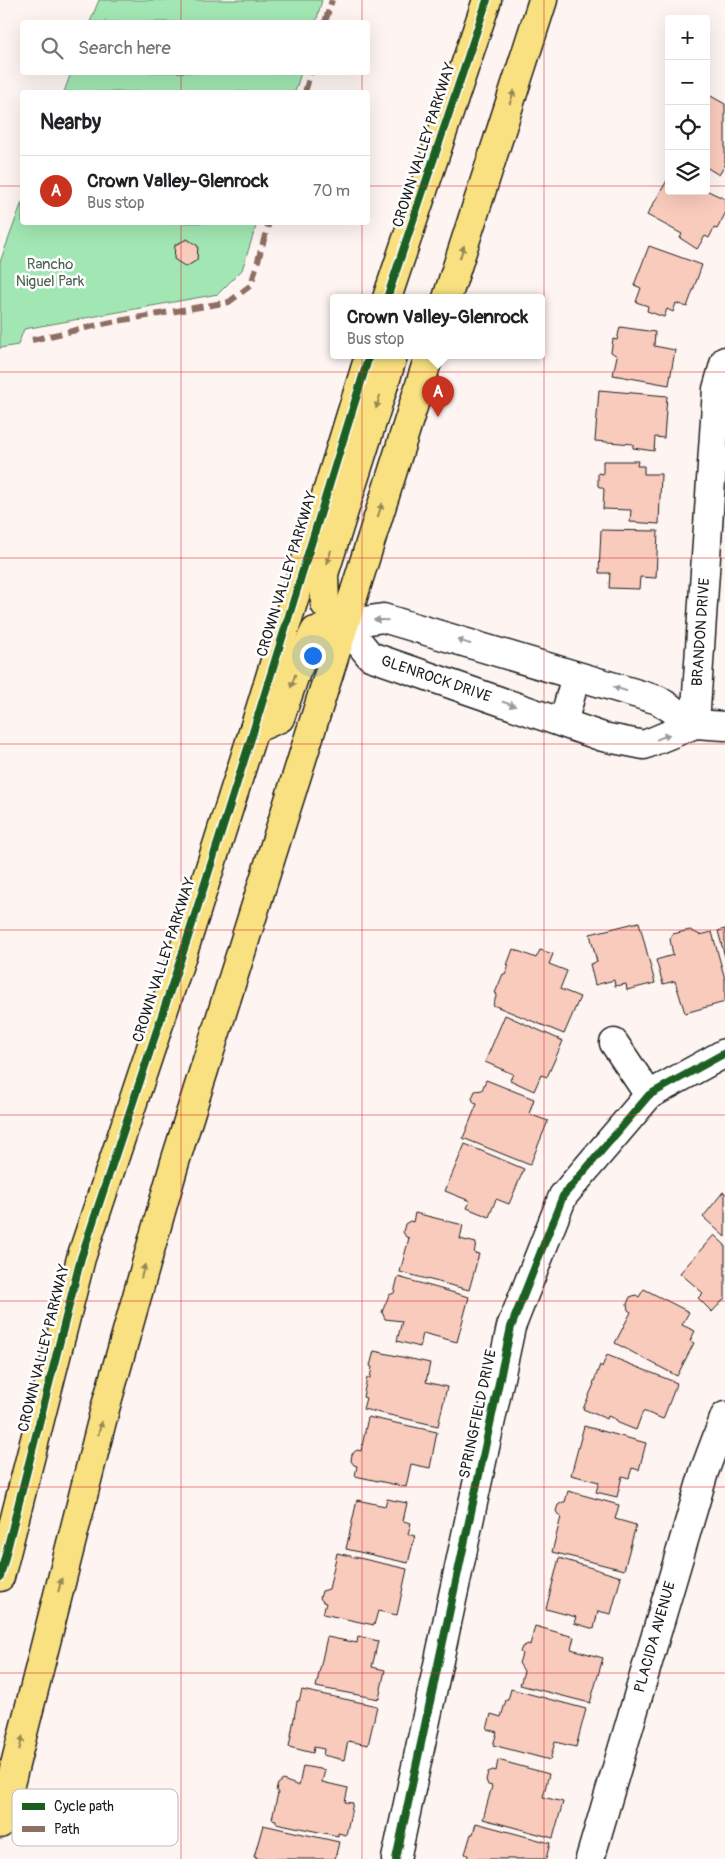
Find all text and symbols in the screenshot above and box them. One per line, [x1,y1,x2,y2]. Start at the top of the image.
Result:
map controls [665,15,710,195]
button: + [665,15,710,60]
search box [20,20,370,75]
icon: search [38,34,66,62]
text: Search here [78,36,171,60]
street label: CROWN VALLEY PARKWAY [388,60,460,230]
button: − [665,60,710,105]
one-way arrow [508,89,516,104]
button: locate [665,105,710,150]
text: Nearby [40,109,101,136]
button: layers [665,150,710,195]
text: Crown Valley-Glenrock [87,169,269,193]
text: A [51,181,61,201]
text: 70 m [313,181,350,201]
text: Bus stop [87,193,145,213]
one-way arrow [459,244,467,259]
park label: Rancho Niguel Park [16,255,85,291]
popup [330,294,545,359]
text: Crown Valley-Glenrock [347,305,528,329]
text: Bus stop [347,329,404,349]
pin: A [422,376,454,417]
one-way arrow [374,395,381,410]
street label: CROWN VALLEY PARKWAY [253,489,321,659]
one-way arrow [376,503,384,518]
one-way arrow [325,550,333,565]
street label: BRANDON DRIVE [688,577,714,687]
one-way arrow [373,615,389,623]
one-way arrow [457,638,472,645]
your location [300,643,326,669]
street label: GLENROCK DRIVE [378,651,494,707]
one-way arrow [289,673,296,688]
one-way arrow [612,685,627,693]
one-way arrow [501,701,516,708]
one-way arrow [656,733,670,741]
street label: CROWN VALLEY PARKWAY [128,875,200,1045]
street label: CROWN VALLEY PARKWAY [14,1262,74,1434]
one-way arrow [140,1263,148,1278]
street label: SPRINGFIELD DRIVE [455,1348,501,1480]
one-way arrow [96,1420,104,1435]
one-way arrow [57,1578,65,1593]
street label: PLACIDA AVENUE [630,1579,680,1695]
one-way arrow [17,1735,25,1750]
legend [12,1789,178,1846]
text: Cycle path [54,1798,114,1815]
text: Path [54,1821,79,1838]

